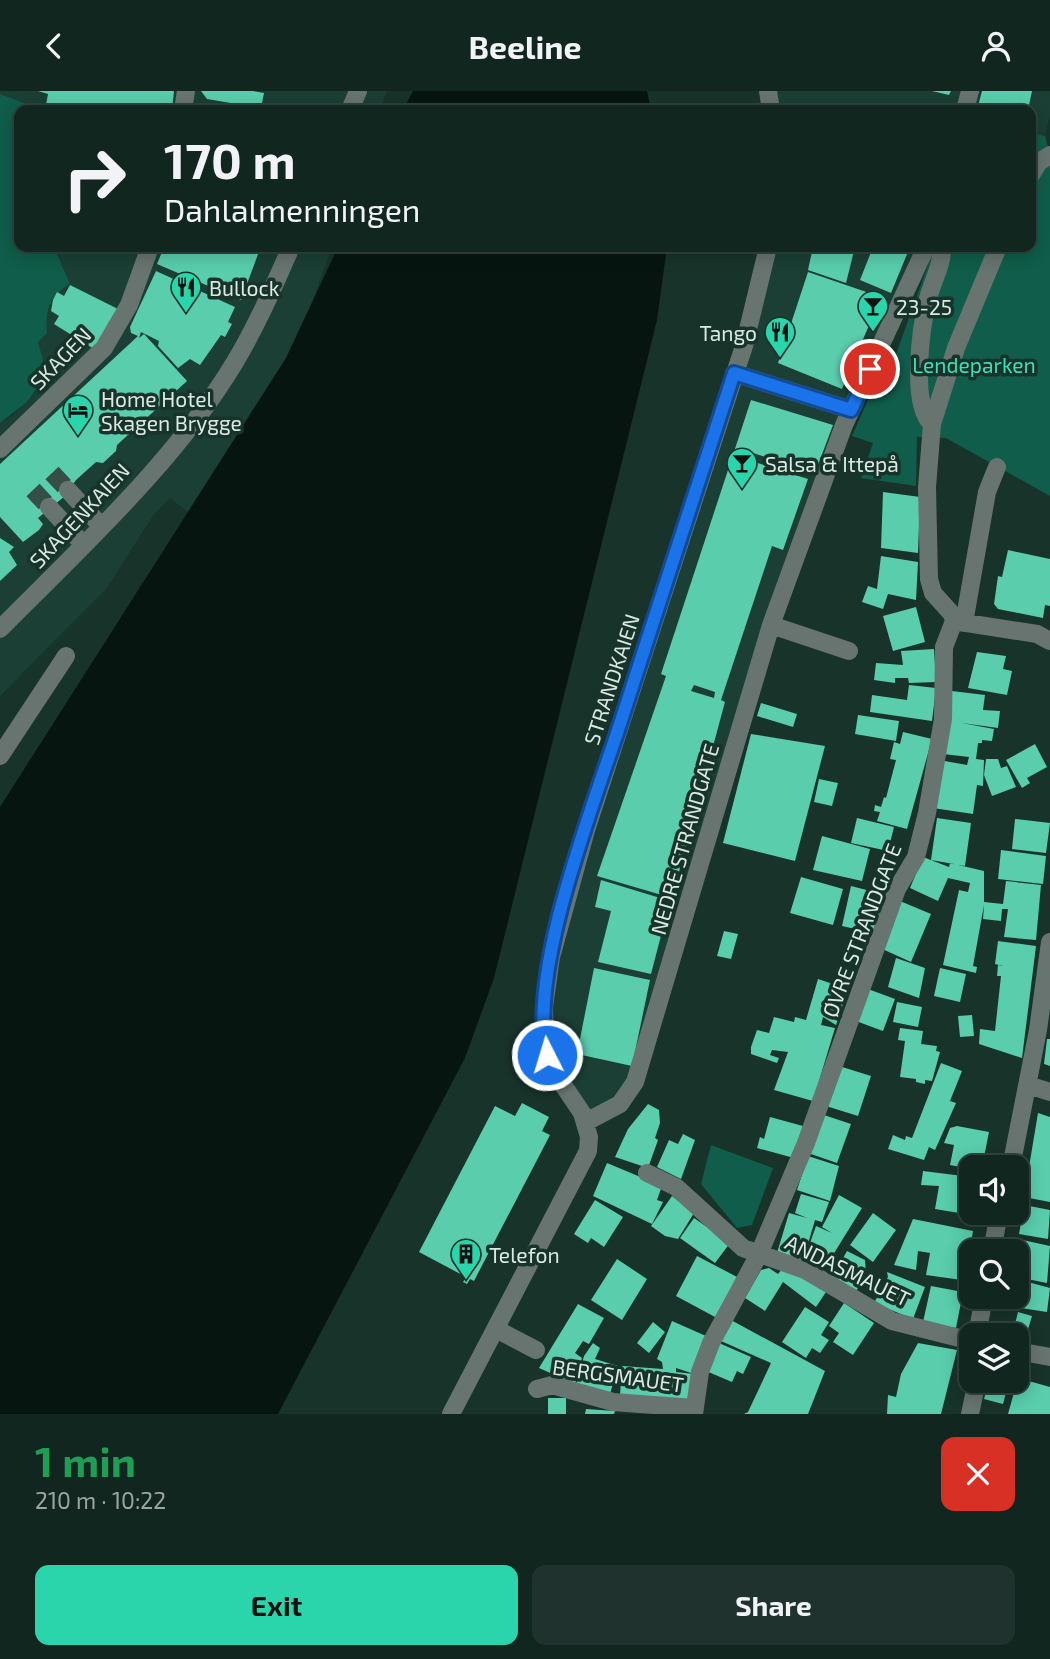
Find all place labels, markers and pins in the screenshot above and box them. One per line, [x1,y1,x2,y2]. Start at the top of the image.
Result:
restaurant icon: Bullock [169,270,203,314]
place label: Bullock [209,275,280,300]
bar icon: 23-25 [856,289,890,333]
place label: 23-25 [896,294,952,319]
restaurant icon: Tango [763,315,797,359]
place label: Tango [699,320,757,345]
pin [840,339,900,399]
place label: Home Hotel Skagen Brygge [101,386,242,435]
hotel icon: Home Hotel Skagen Brygge [61,393,95,437]
bar icon: Salsa & Ittepå [725,446,759,490]
place label: Salsa & Ittepå [765,451,899,476]
building icon: Telefon [449,1237,483,1281]
place label: Telefon [489,1242,560,1267]

